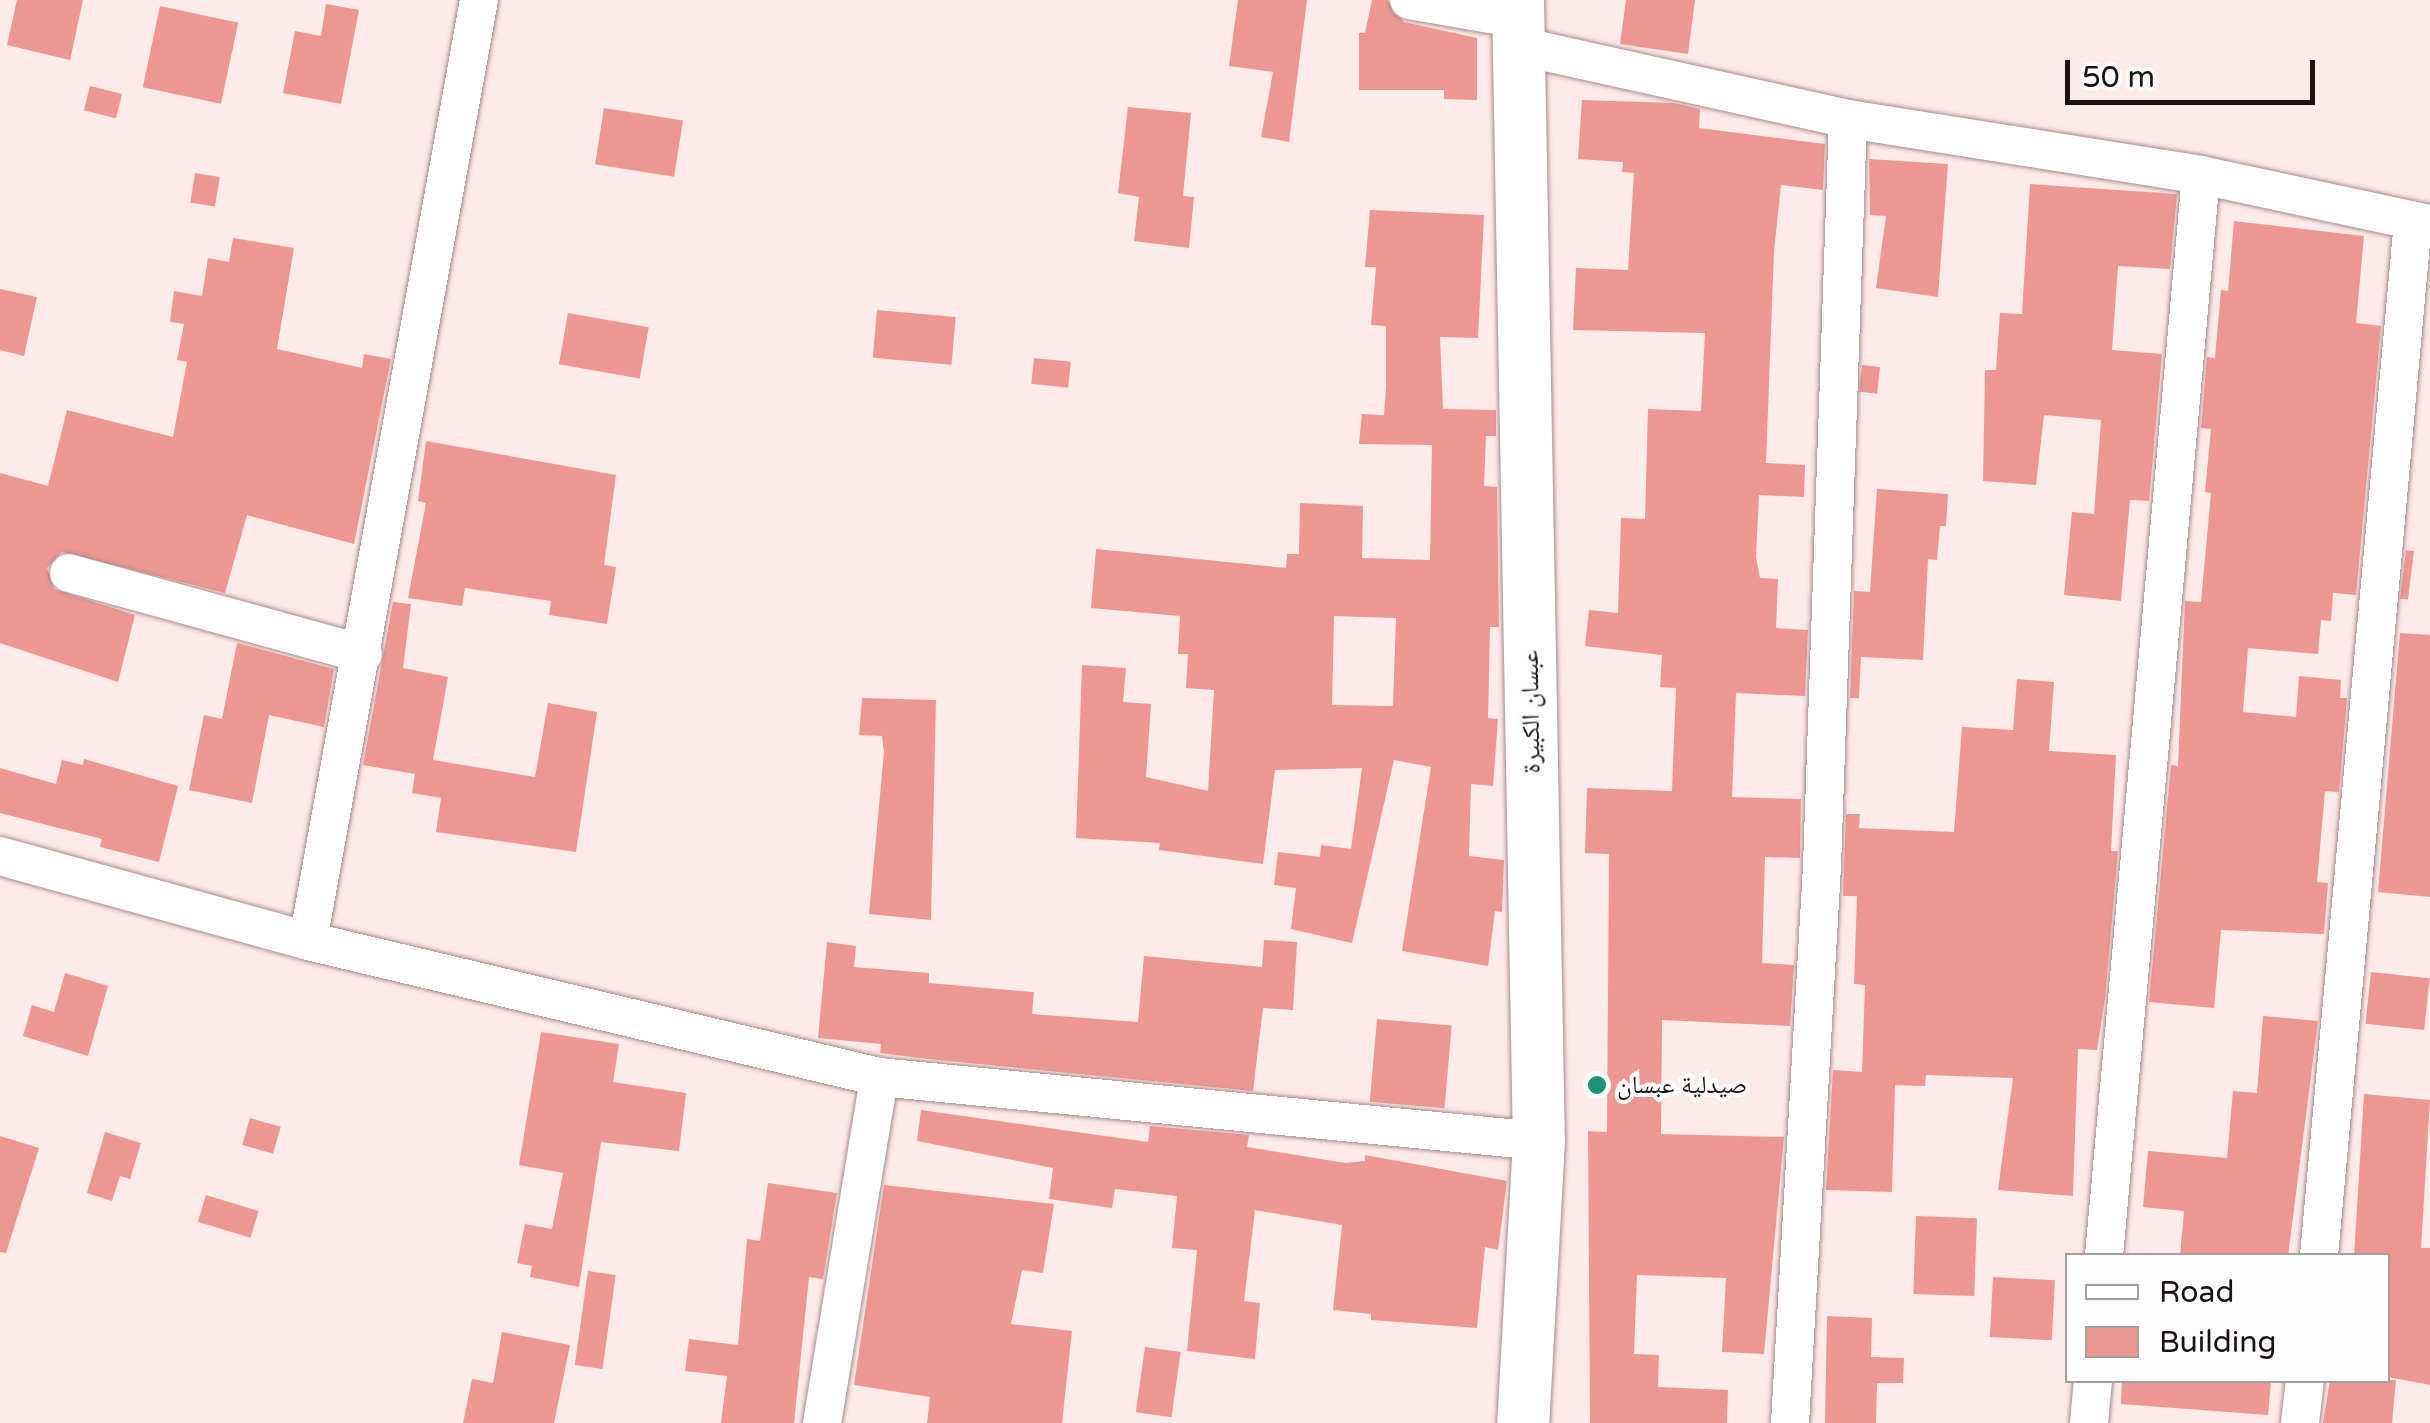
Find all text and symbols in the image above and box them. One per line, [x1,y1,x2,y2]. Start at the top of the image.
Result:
scale bar [2070,40,2320,102]
text: 50 m [2082,59,2155,96]
street label: عبسان الكبيرة [1515,650,1547,774]
place label: صيدلية عبسان [1617,1070,1747,1100]
marker: صيدلية عبسان [1586,1074,1608,1096]
legend [2065,1253,2390,1383]
text: Road [2159,1274,2234,1311]
text: Building [2159,1324,2276,1361]

